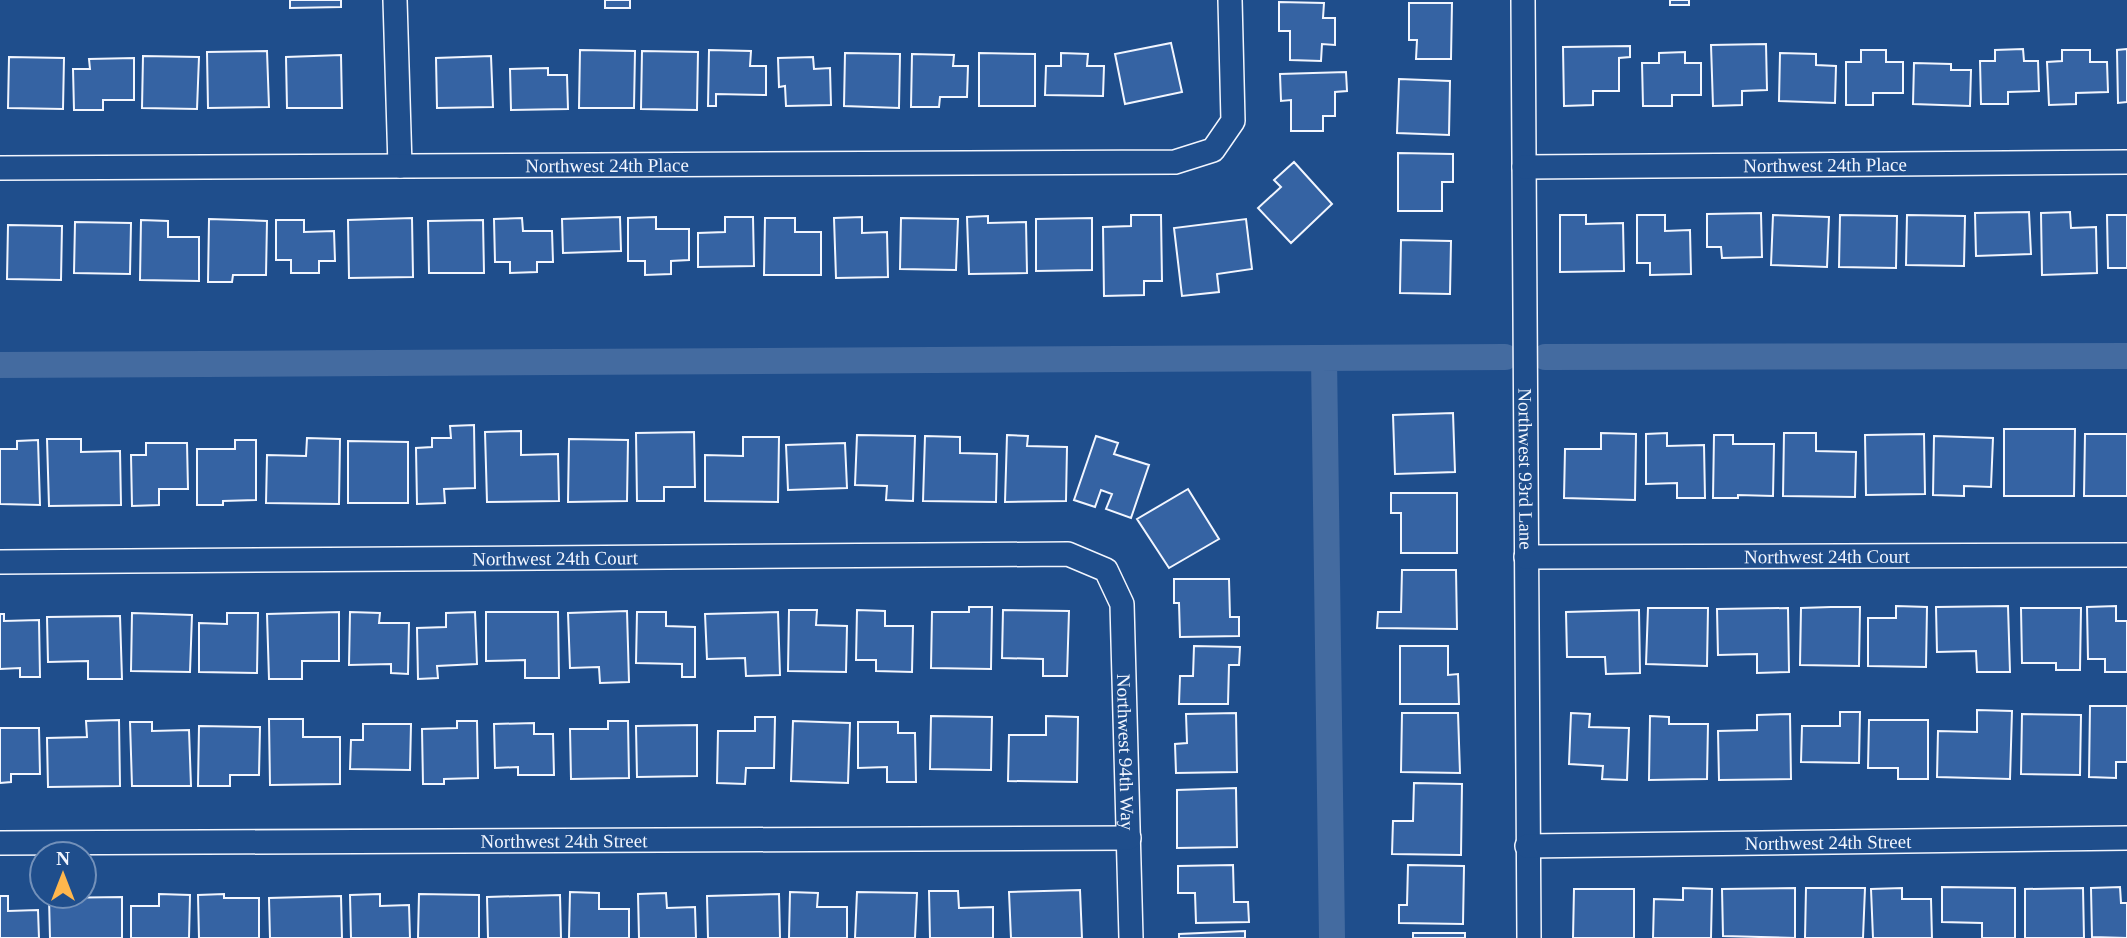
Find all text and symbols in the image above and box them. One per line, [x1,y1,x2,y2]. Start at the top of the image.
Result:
street label: Northwest 24th Place [525,154,689,176]
street label: Northwest 24th Place [1743,154,1907,176]
street label: Northwest 93rd Lane [1514,388,1537,550]
street label: Northwest 24th Court [1744,546,1911,567]
street label: Northwest 24th Court [472,547,639,569]
street label: Northwest 94th Way [1113,674,1138,831]
street label: Northwest 24th Street [481,830,648,852]
street label: Northwest 24th Street [1744,831,1912,854]
north arrow [28,840,98,910]
text: N [56,848,70,869]

